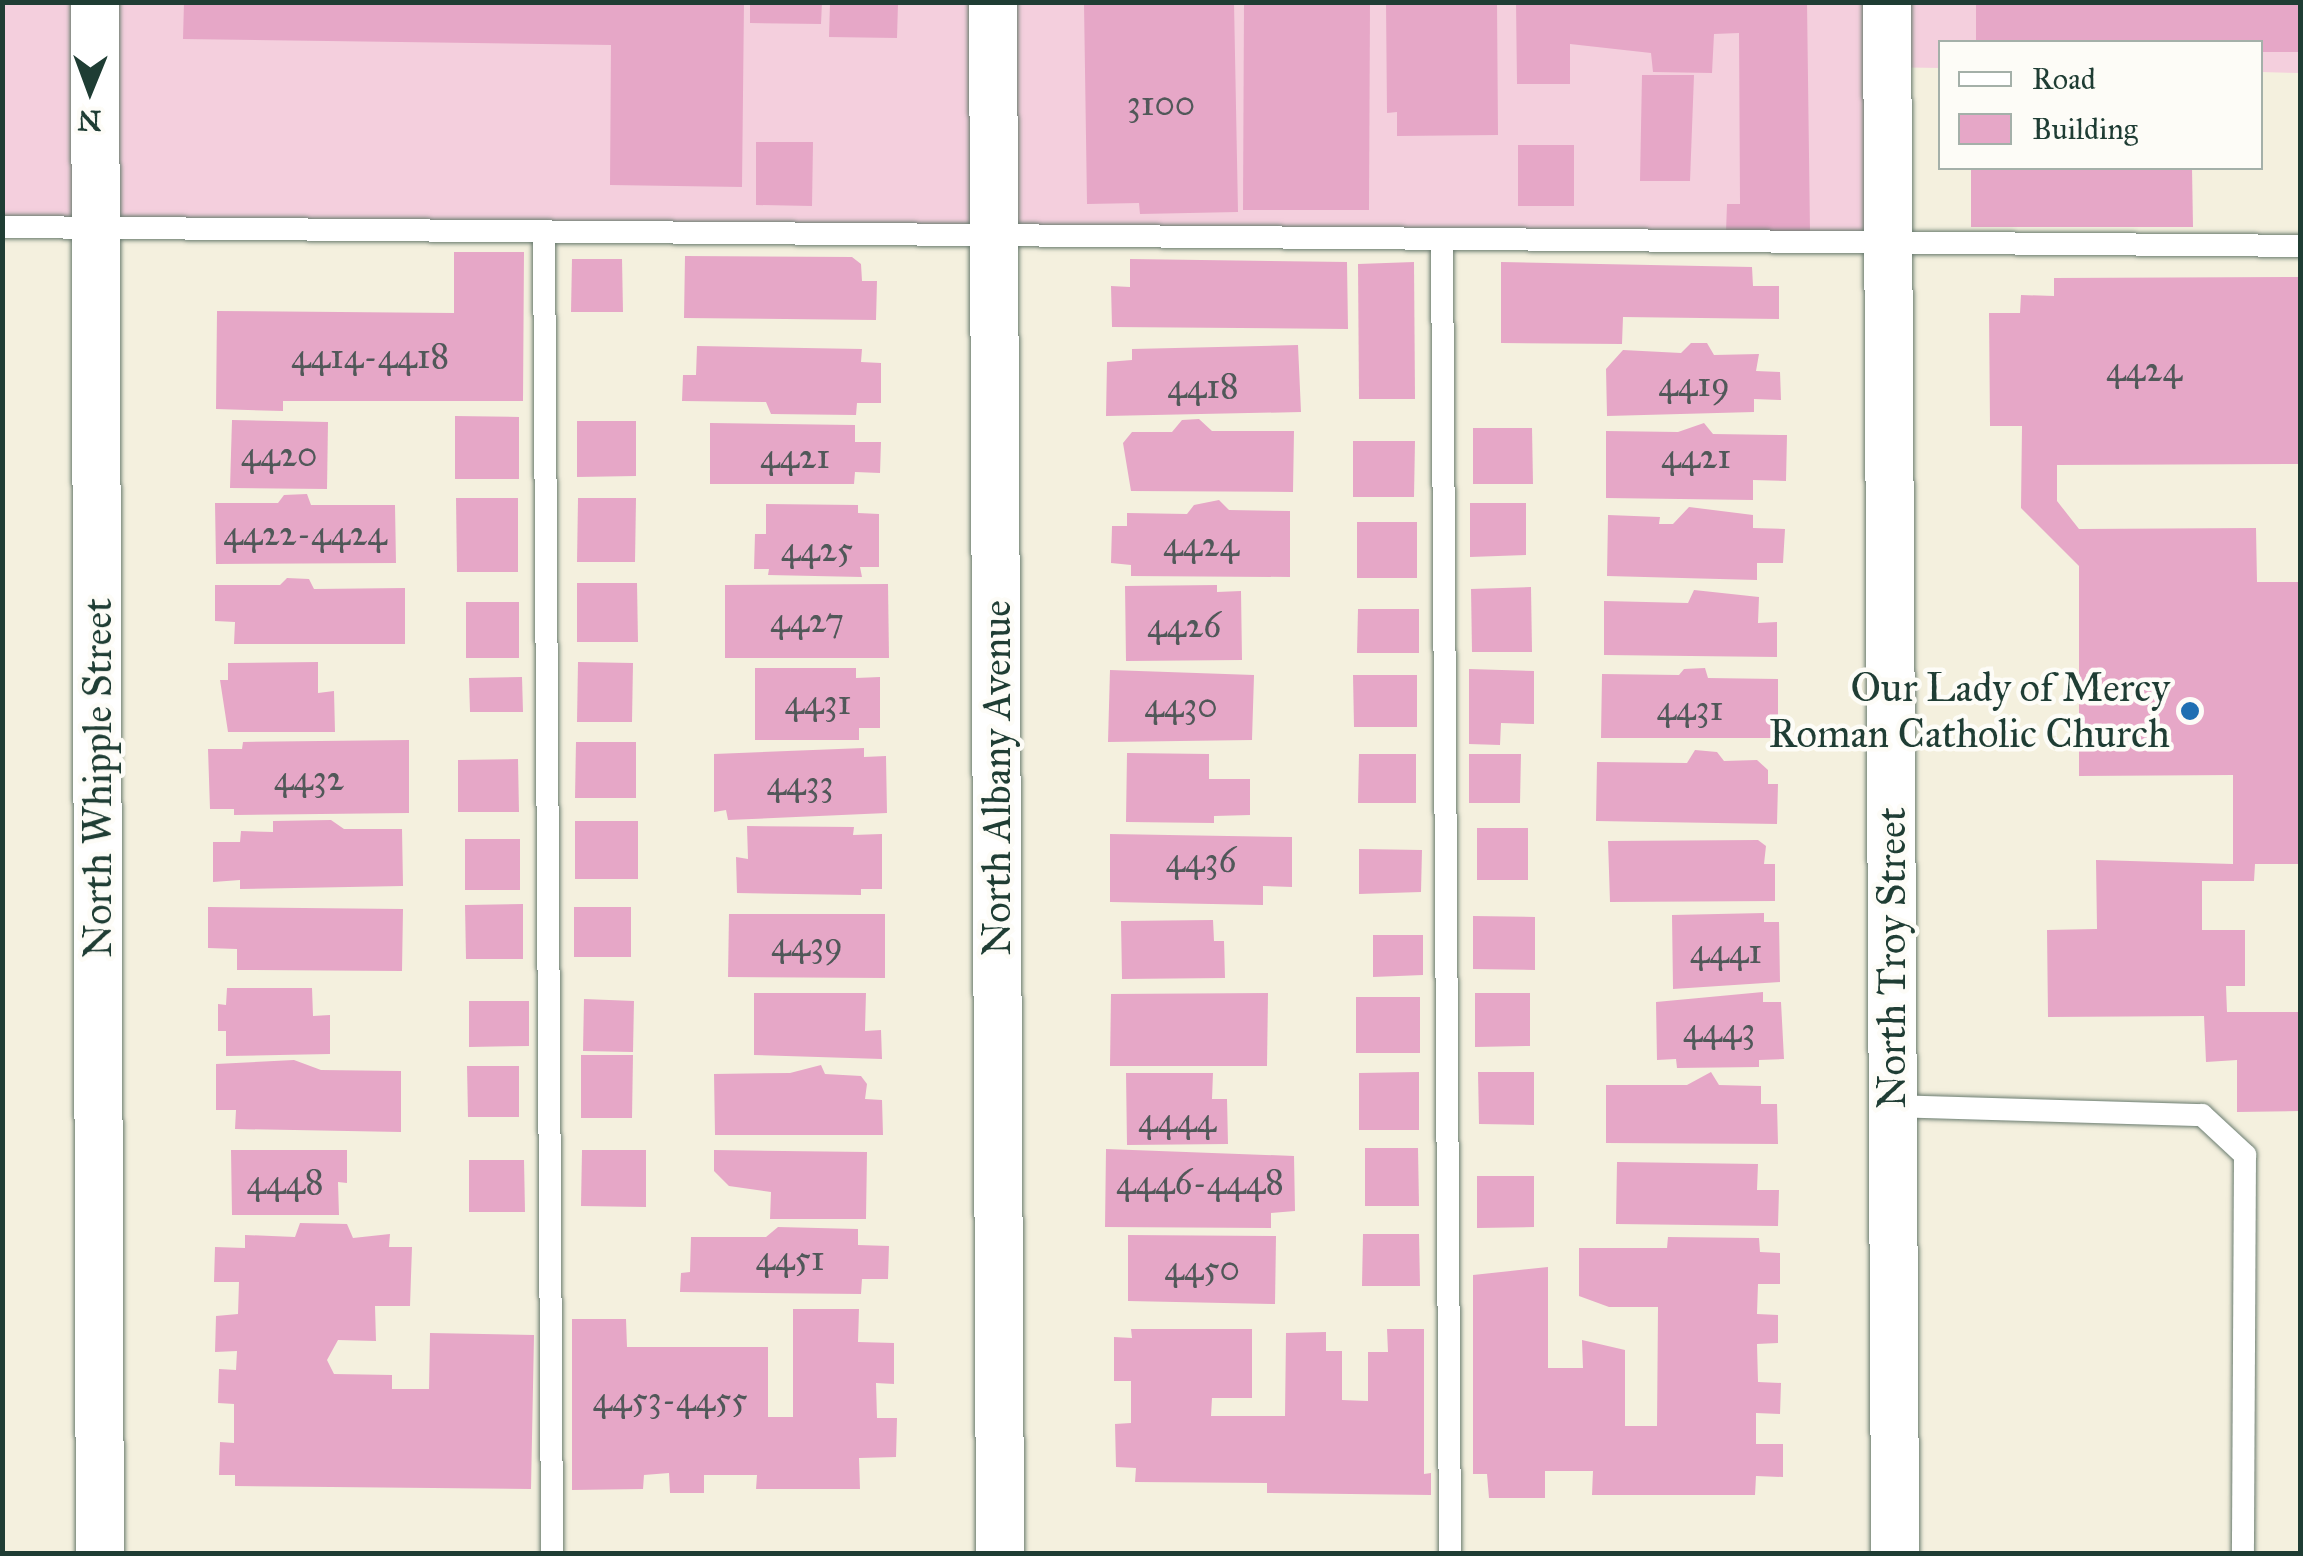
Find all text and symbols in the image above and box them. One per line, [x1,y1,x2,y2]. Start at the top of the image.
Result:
north arrow [40,40,140,140]
legend [1938,40,2263,170]
text: Road [2032,61,2096,97]
house number: 3100 [1127,83,1195,125]
text: N [77,103,102,138]
text: Building [2032,111,2138,147]
house number: 4414-4418 [291,336,449,378]
house number: 4424 [2106,349,2182,391]
house number: 4419 [1658,364,1730,406]
house number: 4418 [1167,366,1239,408]
house number: 4420 [241,434,317,476]
house number: 4421 [760,436,830,478]
house number: 4421 [1661,436,1731,478]
house number: 4422-4424 [223,513,387,555]
house number: 4424 [1163,524,1239,566]
house number: 4425 [781,529,853,571]
street label: North Whipple Street [74,598,122,958]
house number: 4427 [770,600,844,642]
street label: North Albany Avenue [973,600,1021,956]
house number: 4426 [1147,605,1221,647]
place label: Our Lady of Mercy Roman Catholic Church [1769,664,2170,758]
house number: 4431 [785,682,851,724]
house number: 4430 [1144,685,1218,727]
house number: 4431 [1657,688,1723,730]
marker: Our Lady of Mercy Roman Catholic Church [2179,700,2201,722]
house number: 4432 [274,758,344,800]
house number: 4433 [767,763,833,805]
street label: North Troy Street [1868,807,1916,1109]
house number: 4436 [1166,840,1236,882]
house number: 4439 [771,924,843,966]
house number: 4441 [1690,931,1762,973]
house number: 4443 [1683,1010,1755,1052]
house number: 4444 [1138,1100,1216,1142]
house number: 4448 [246,1162,324,1204]
house number: 4446-4448 [1116,1162,1284,1204]
house number: 4451 [755,1238,825,1280]
house number: 4450 [1164,1248,1240,1290]
house number: 4453-4455 [592,1379,748,1421]

